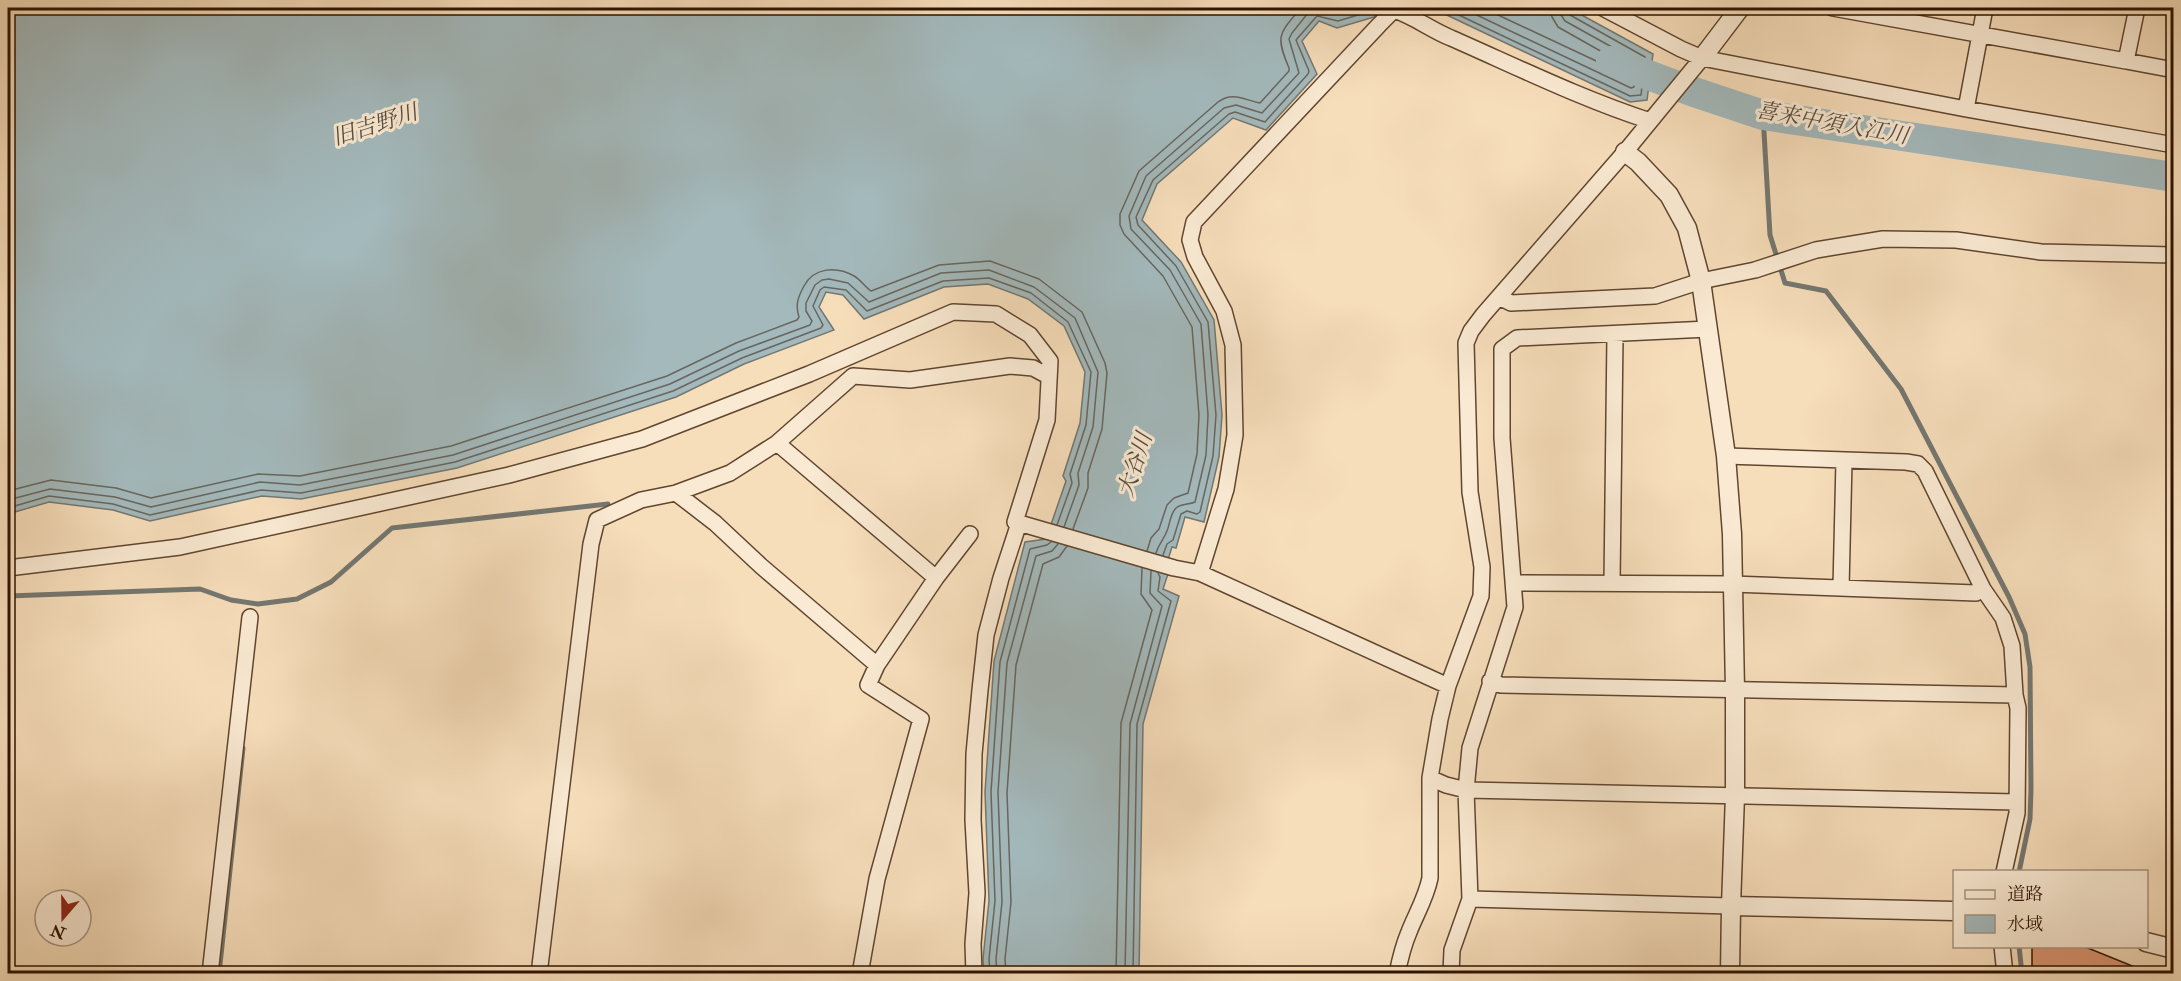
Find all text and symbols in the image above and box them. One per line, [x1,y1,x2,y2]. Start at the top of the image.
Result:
water label: 喜来中須入江川 [1754,96,1912,151]
water label: 旧吉野川 [329,97,423,152]
water label: 大谷川 [1111,427,1159,501]
legend [1953,870,2148,948]
text: 道路 [2007,883,2043,906]
north arrow [33,888,93,948]
text: 水域 [2007,913,2043,936]
text: N [47,919,69,943]

